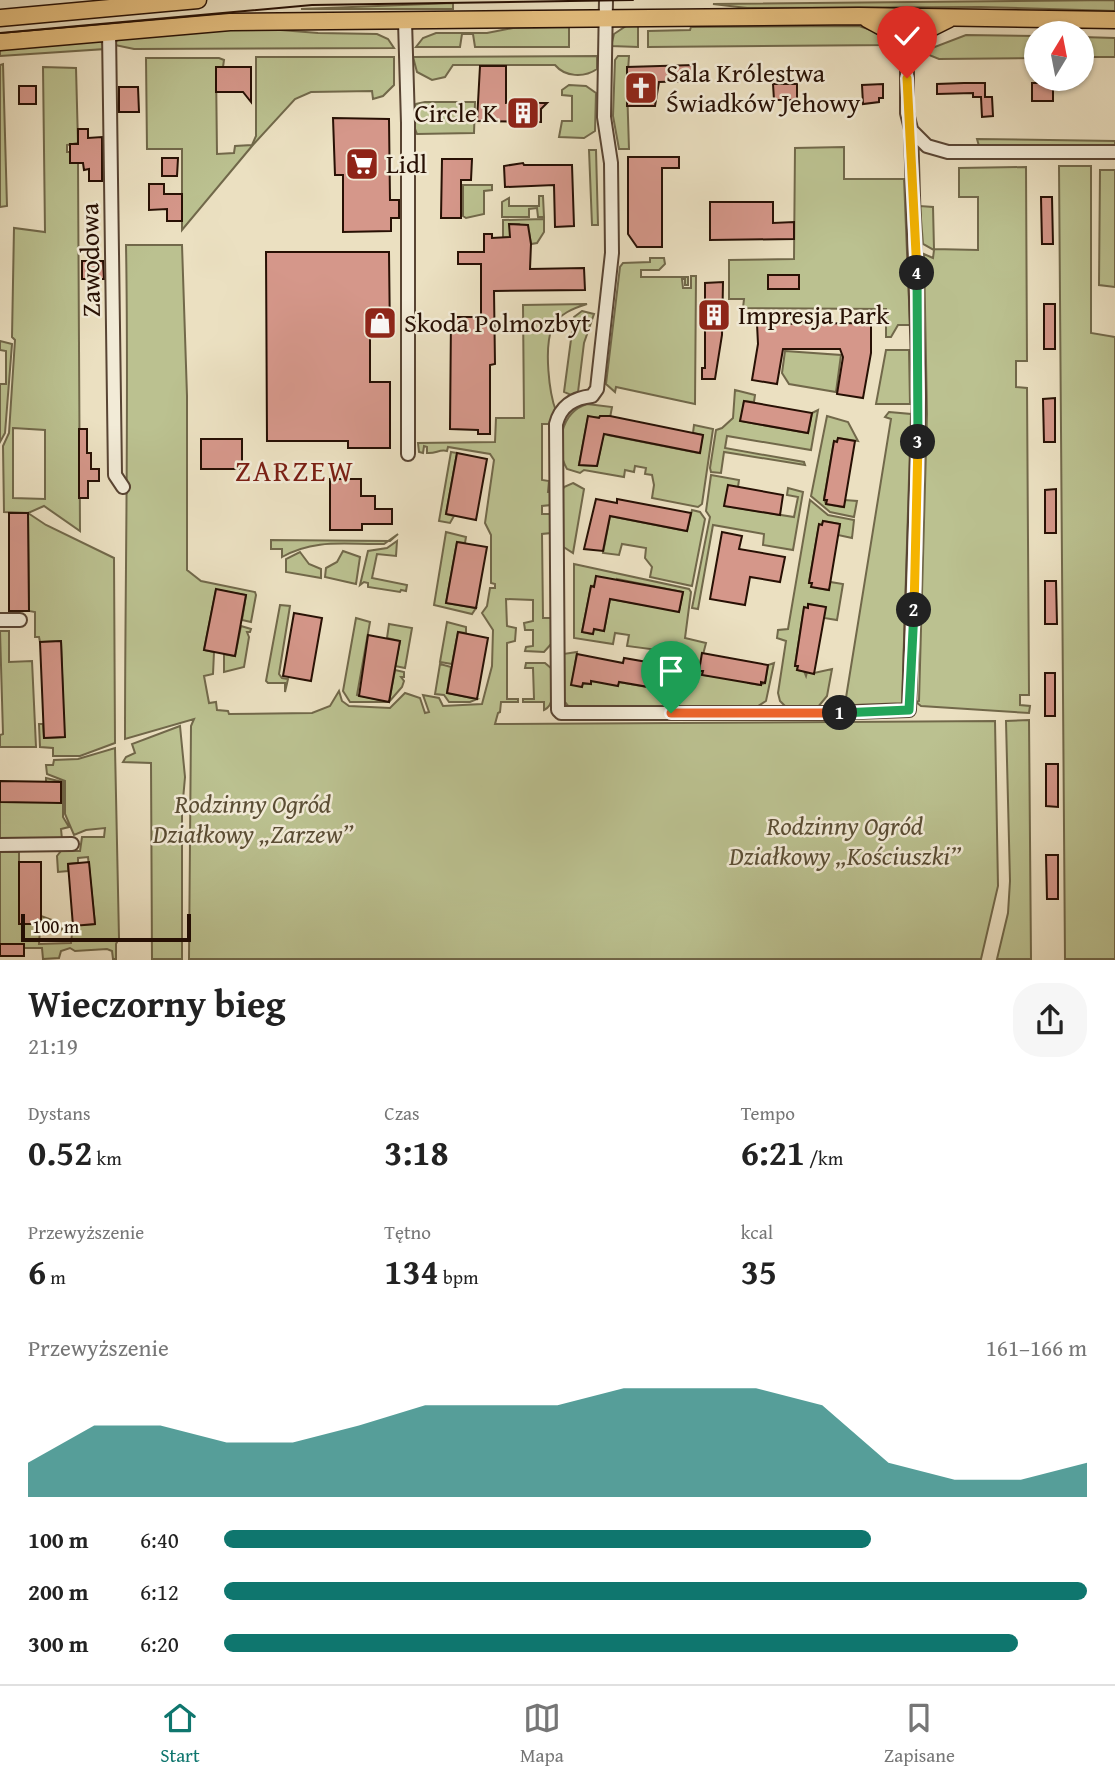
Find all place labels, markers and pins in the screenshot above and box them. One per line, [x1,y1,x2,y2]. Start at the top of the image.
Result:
pin [877,6,937,78]
place label: Sala Królestwa Świadków Jehowy [666,53,861,122]
church icon: Sala Królestwa Świadków Jehowy [622,69,660,107]
place label: Circle K [415,93,499,132]
building icon: Circle K [504,94,542,132]
place label: Lidl [386,144,427,183]
supermarket icon: Lidl [343,145,381,183]
pin: 4 [900,256,934,290]
place label: Impresja Park [738,295,890,334]
building icon: Impresja Park [695,296,733,334]
place label: Skoda Polmozbyt [404,303,591,342]
shop icon: Skoda Polmozbyt [361,304,399,342]
pin: 3 [900,424,936,460]
pin: 2 [897,592,932,628]
pin [641,641,701,713]
pin: 1 [822,696,858,730]

